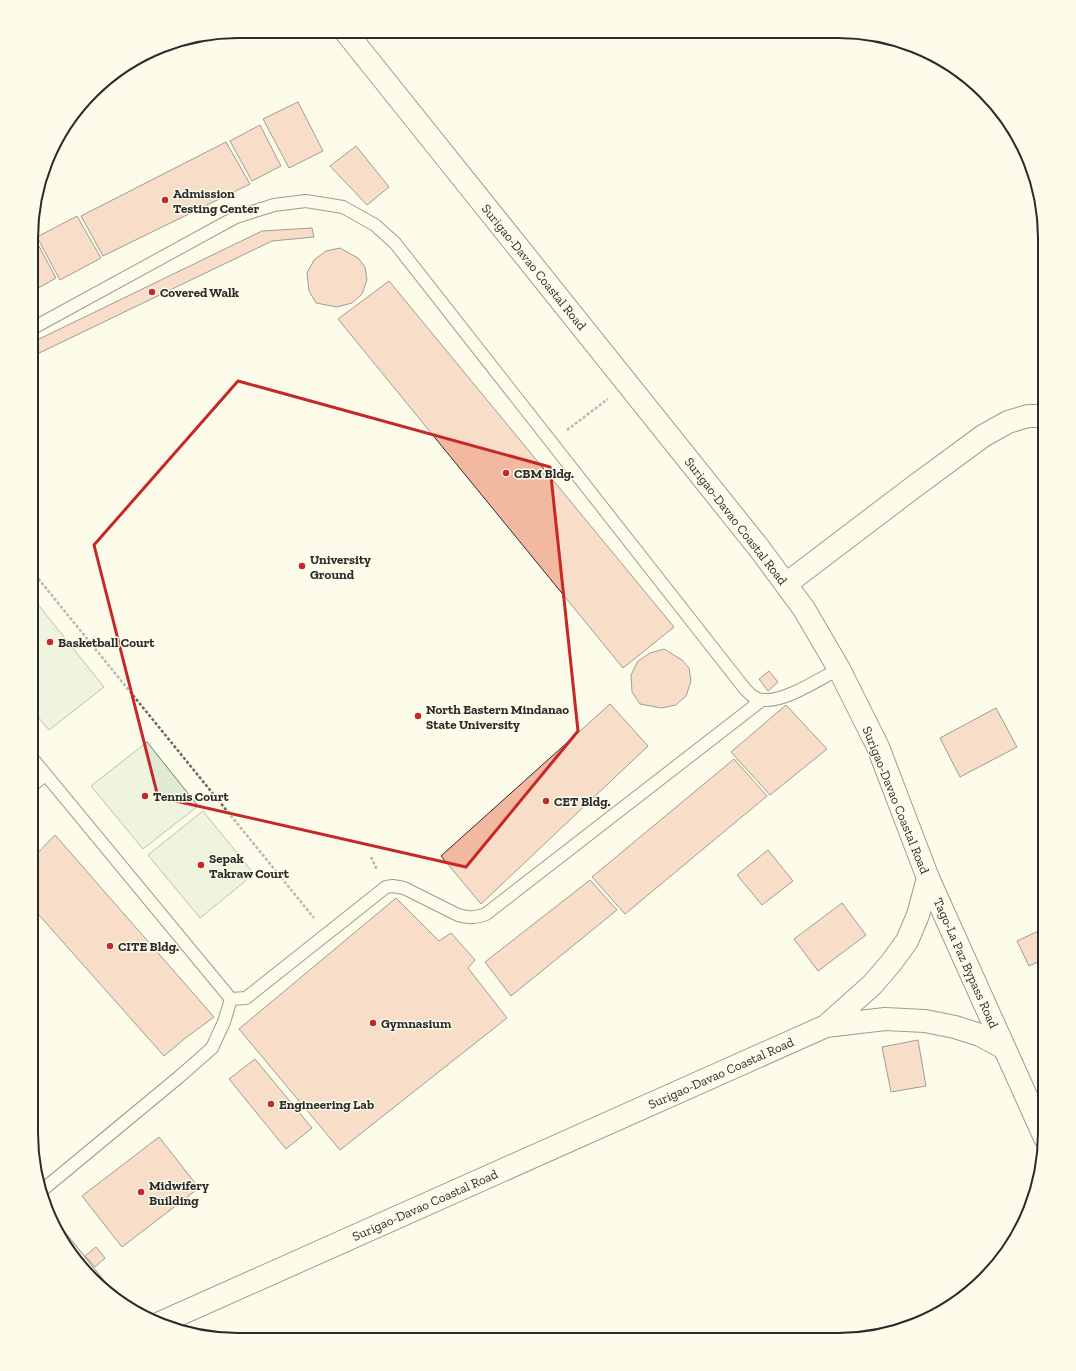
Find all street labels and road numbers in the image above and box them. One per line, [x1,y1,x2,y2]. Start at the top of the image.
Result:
street label: Surigao-Davao Coastal Road [479,201,589,333]
street label: Surigao-Davao Coastal Road [682,454,790,588]
street label: Surigao-Davao Coastal Road [860,724,932,876]
street label: Tago-La Paz Bypass Road [930,896,1002,1030]
street label: Surigao-Davao Coastal Road [646,1034,796,1112]
street label: Surigao-Davao Coastal Road [350,1166,500,1244]

